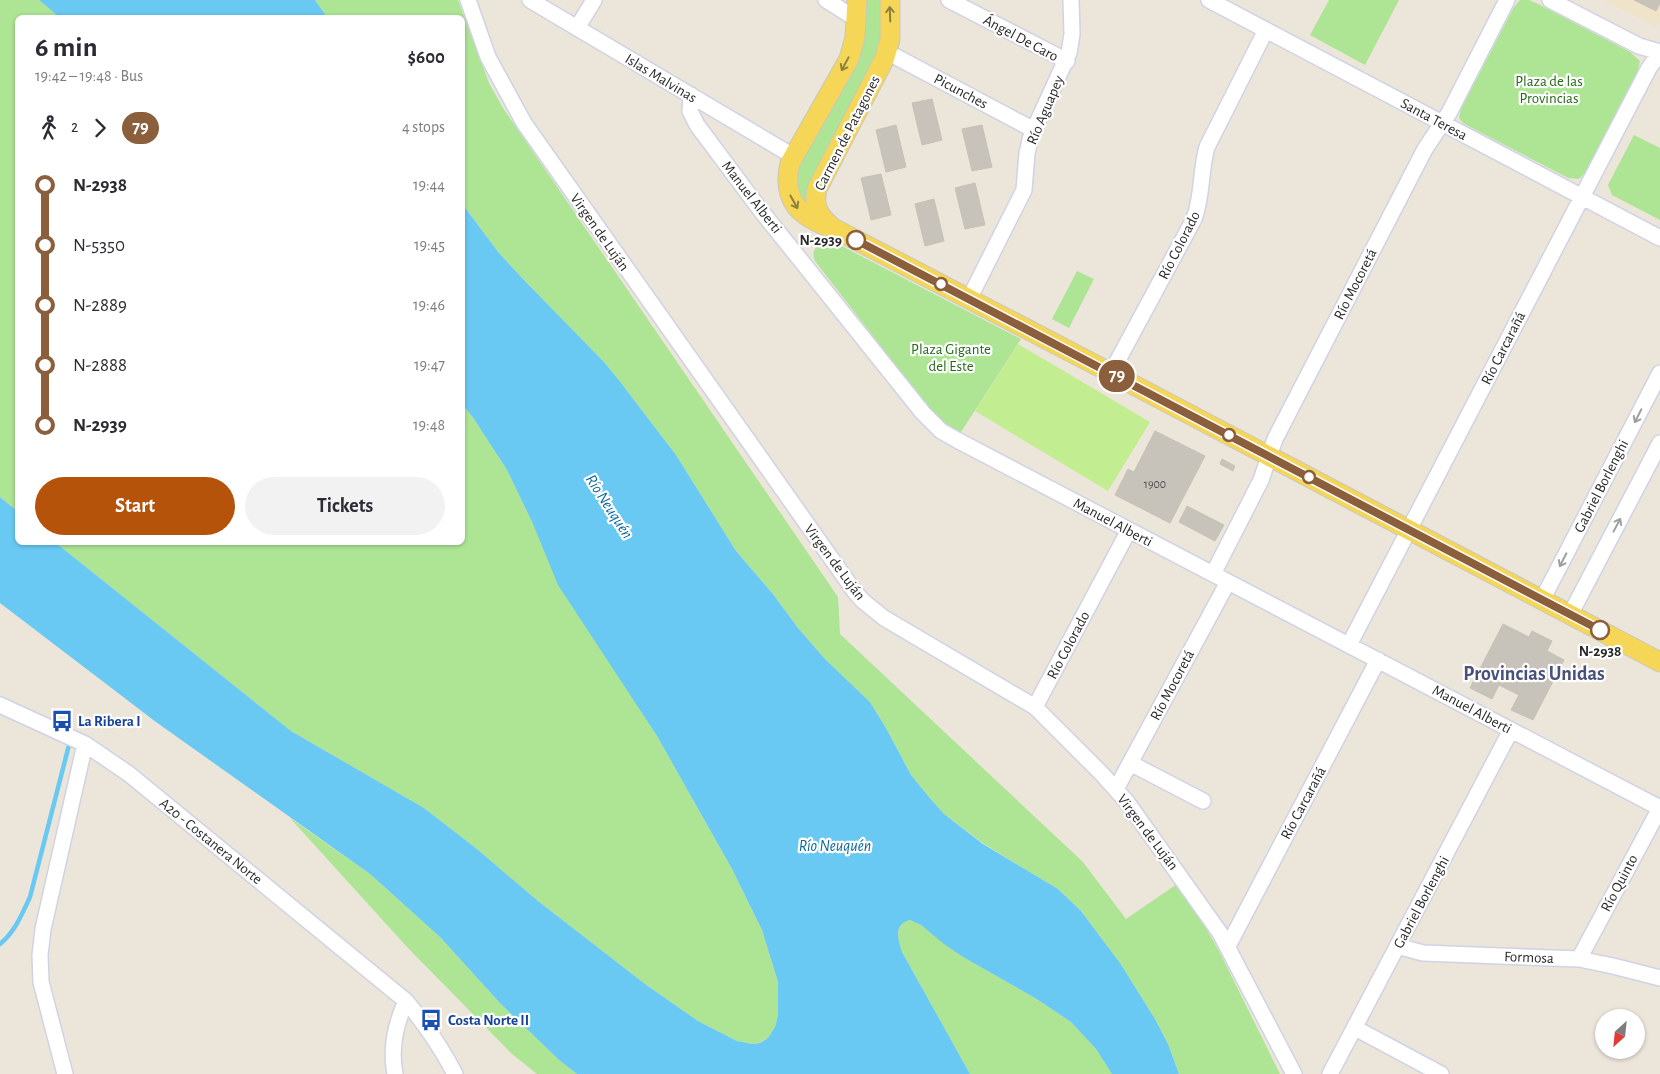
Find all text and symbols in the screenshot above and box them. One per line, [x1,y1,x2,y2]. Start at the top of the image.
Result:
one-way arrow [886,6,895,22]
street label: Ángel De Caro [981,11,1062,64]
text: 6 min [35,34,97,62]
text: $600 [407,48,445,67]
street label: Islas Malvinas [622,51,699,106]
one-way arrow [840,57,850,71]
text: 19:42 – 19:48 · Bus [35,68,143,84]
street label: Picunches [931,71,990,112]
street label: Carmen de Patagones [812,73,883,193]
street label: Río Aguapey [1024,73,1067,147]
park label: Plaza de las Provincias [1515,74,1583,106]
street label: Santa Teresa [1398,96,1470,143]
icon: walk [35,114,63,142]
icon: forward [86,114,114,142]
text: 2 [71,119,78,135]
text: 79 [132,119,149,137]
text: 4 stops [402,119,445,135]
street label: Manuel Alberti [719,158,784,236]
text: N-2938 [73,176,127,195]
text: 19:44 [413,177,445,193]
street label: Virgen de Luján [567,191,632,274]
one-way arrow [789,195,799,210]
street label: Río Colorado [1156,209,1203,282]
marker: N-2939 [846,230,866,250]
place label: N-2939 [799,233,842,248]
text: N-5350 [73,236,125,255]
text: 19:45 [414,237,445,253]
street label: Río Mocoretá [1331,246,1380,322]
unlabelled marker [934,277,948,291]
text: N-2889 [73,296,127,315]
text: 19:46 [413,297,445,313]
street label: Río Carcarañá [1479,309,1528,387]
park label: Plaza Gigante del Este [911,342,991,374]
text: N-2888 [73,356,127,375]
text: 19:47 [414,357,445,373]
line badge: 79 [1094,360,1140,392]
text: 79 [1109,367,1125,385]
one-way arrow [1632,408,1642,423]
text: N-2939 [73,416,127,435]
text: 19:48 [413,417,445,433]
unlabelled marker [1222,428,1236,442]
street label: Gabriel Borlenghi [1572,437,1631,535]
unlabelled marker [1302,470,1316,484]
water label: Río Neuquén [582,472,636,542]
button: Start [35,477,235,535]
button: Tickets [245,477,445,535]
house number: 1900 [1144,478,1166,490]
street label: Manuel Alberti [1071,495,1155,550]
one-way arrow [1613,518,1622,533]
street label: Virgen de Luján [801,521,868,603]
one-way arrow [1558,553,1568,568]
street label: Río Colorado [1044,609,1093,682]
marker: N-2938 [1590,620,1610,640]
place label: N-2938 [1579,644,1621,659]
street label: Río Mocoretá [1148,648,1197,723]
district label: Provincias Unidas [1463,664,1605,684]
street label: Manuel Alberti [1430,682,1514,737]
bus stop icon: La Ribera I [49,708,75,734]
place label: La Ribera I [78,714,141,729]
street label: Río Carcarañá [1278,764,1329,842]
street label: Virgen de Luján [1114,791,1181,873]
street label: A20 - Costanera Norte [157,796,265,887]
water label: Río Neuquén [799,838,871,855]
street label: Río Quinto [1598,852,1641,914]
street label: Gabriel Borlenghi [1391,854,1452,951]
street label: Formosa [1504,949,1554,966]
bus stop icon: Costa Norte II [418,1007,444,1033]
north arrow [1595,1009,1645,1059]
map controls [1595,1009,1645,1059]
place label: Costa Norte II [448,1013,529,1028]

